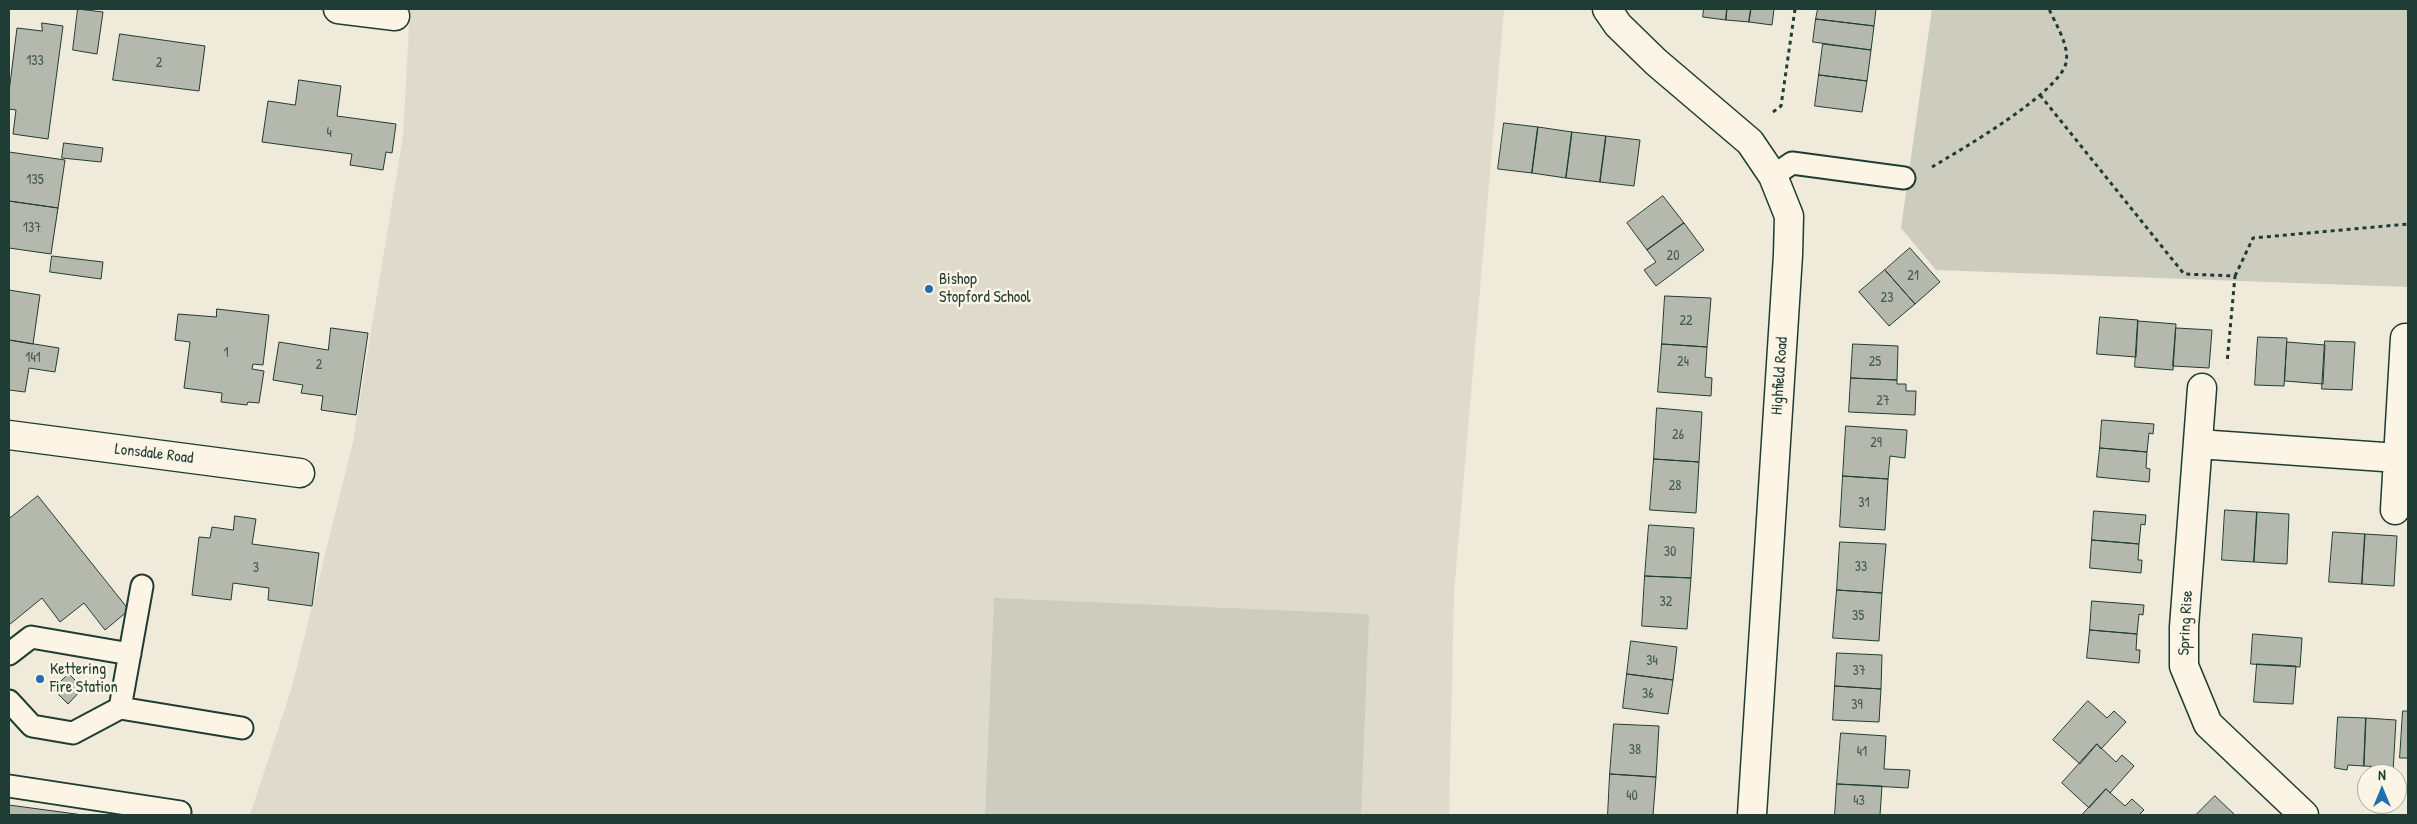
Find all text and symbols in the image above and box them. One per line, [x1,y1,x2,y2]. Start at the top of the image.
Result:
house number: 133 [26,53,44,69]
house number: 2 [156,55,162,71]
house number: 4 [326,125,332,141]
house number: 135 [26,172,44,188]
house number: 137 [23,220,41,236]
house number: 20 [1667,248,1679,264]
house number: 21 [1907,268,1919,284]
place label: Bishop Stopford School [939,270,1031,308]
marker: Bishop Stopford School [923,283,935,295]
house number: 23 [1881,290,1893,306]
house number: 22 [1679,313,1693,329]
street label: Highfield Road [1768,336,1792,416]
house number: 1 [223,345,229,361]
house number: 141 [25,350,41,366]
house number: 24 [1677,354,1689,370]
house number: 25 [1869,354,1881,370]
house number: 2 [316,357,322,373]
house number: 27 [1876,393,1890,409]
house number: 26 [1672,427,1684,443]
house number: 29 [1870,435,1882,451]
street label: Lonsdale Road [114,440,194,468]
house number: 28 [1669,478,1681,494]
house number: 31 [1858,495,1870,511]
house number: 30 [1664,544,1676,560]
house number: 33 [1855,559,1867,575]
house number: 3 [253,560,259,576]
street label: Spring Rise [2175,590,2197,656]
house number: 32 [1660,594,1672,610]
house number: 35 [1852,608,1864,624]
house number: 34 [1646,653,1658,669]
place label: Kettering Fire Station [50,660,118,698]
house number: 37 [1852,663,1866,679]
marker: Kettering Fire Station [34,673,46,685]
house number: 36 [1642,686,1654,702]
house number: 39 [1851,697,1863,713]
house number: 38 [1629,742,1641,758]
house number: 41 [1857,744,1867,760]
north arrow [2357,764,2407,814]
text: N [2378,765,2386,784]
house number: 40 [1626,788,1638,804]
house number: 43 [1853,793,1865,809]

